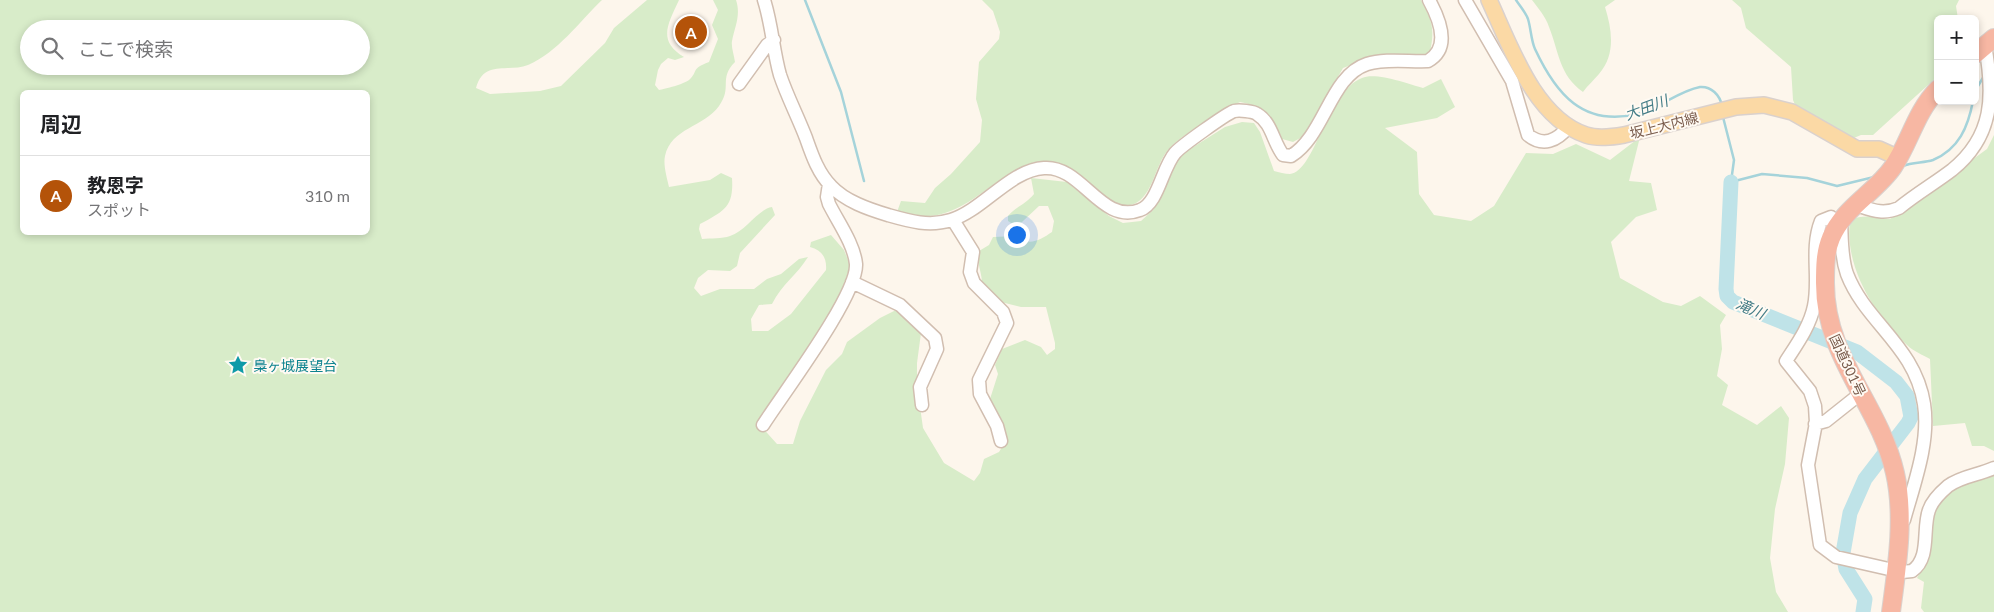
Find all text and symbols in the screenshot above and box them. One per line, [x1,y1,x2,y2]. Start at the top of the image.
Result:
pin: A [675,13,707,51]
map controls [1934,15,1979,105]
button: + [1934,15,1979,60]
search box [20,20,370,75]
icon: search [38,34,66,62]
text: ここで検索 [78,37,173,60]
button: − [1934,60,1979,105]
water label: 大田川 [1622,90,1672,123]
street label: 坂上大内線 [1628,108,1700,142]
text: 周辺 [40,111,82,136]
text: 教恩字 [87,173,144,196]
text: A [50,186,62,205]
text: 310 m [305,186,350,205]
text: スポット [87,200,151,219]
your location [1004,222,1030,248]
water label: 滝川 [1734,294,1770,323]
street label: 国道301号 [1826,331,1870,399]
place icon: 梟ヶ城展望台 [227,354,249,376]
place label: 梟ヶ城展望台 [253,357,337,374]

